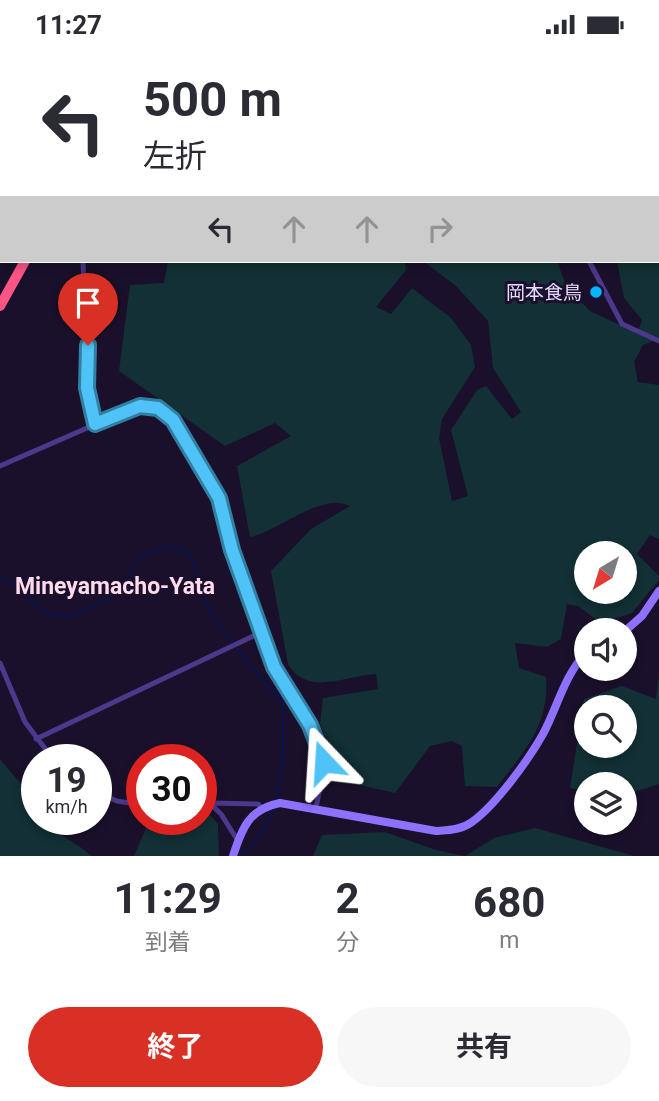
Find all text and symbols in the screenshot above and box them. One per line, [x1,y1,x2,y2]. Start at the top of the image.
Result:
text: 11:27 [35,10,102,40]
text: 500 m [143,71,282,128]
icon: left [28,77,119,168]
text: 左折 [143,137,207,175]
icon: left [202,210,240,248]
icon: ahead [275,210,313,248]
icon: ahead [348,210,386,248]
icon: right [421,210,459,248]
pin [58,273,118,345]
place label: 岡本食鳥 [506,281,582,304]
icon: arrive [69,284,107,322]
marker: 岡本食鳥 [588,284,604,300]
north arrow [574,541,637,604]
map controls [574,541,637,835]
district label: Mineyamacho-Yata [15,573,215,600]
button: sound [574,618,637,681]
button: search [574,695,637,758]
position arrow [287,725,361,799]
speed limit sign: 30 [126,744,217,835]
text: 19 [46,760,87,801]
button: layers [574,772,637,835]
text: km/h [45,796,88,817]
text: 11:29 [114,874,222,923]
text: 2 [335,874,360,923]
text: 680 [473,878,545,927]
text: m [499,927,519,954]
text: 到着 [145,929,191,956]
text: 分 [336,929,359,956]
button: 終了 [28,1007,323,1087]
button: 共有 [337,1007,631,1087]

